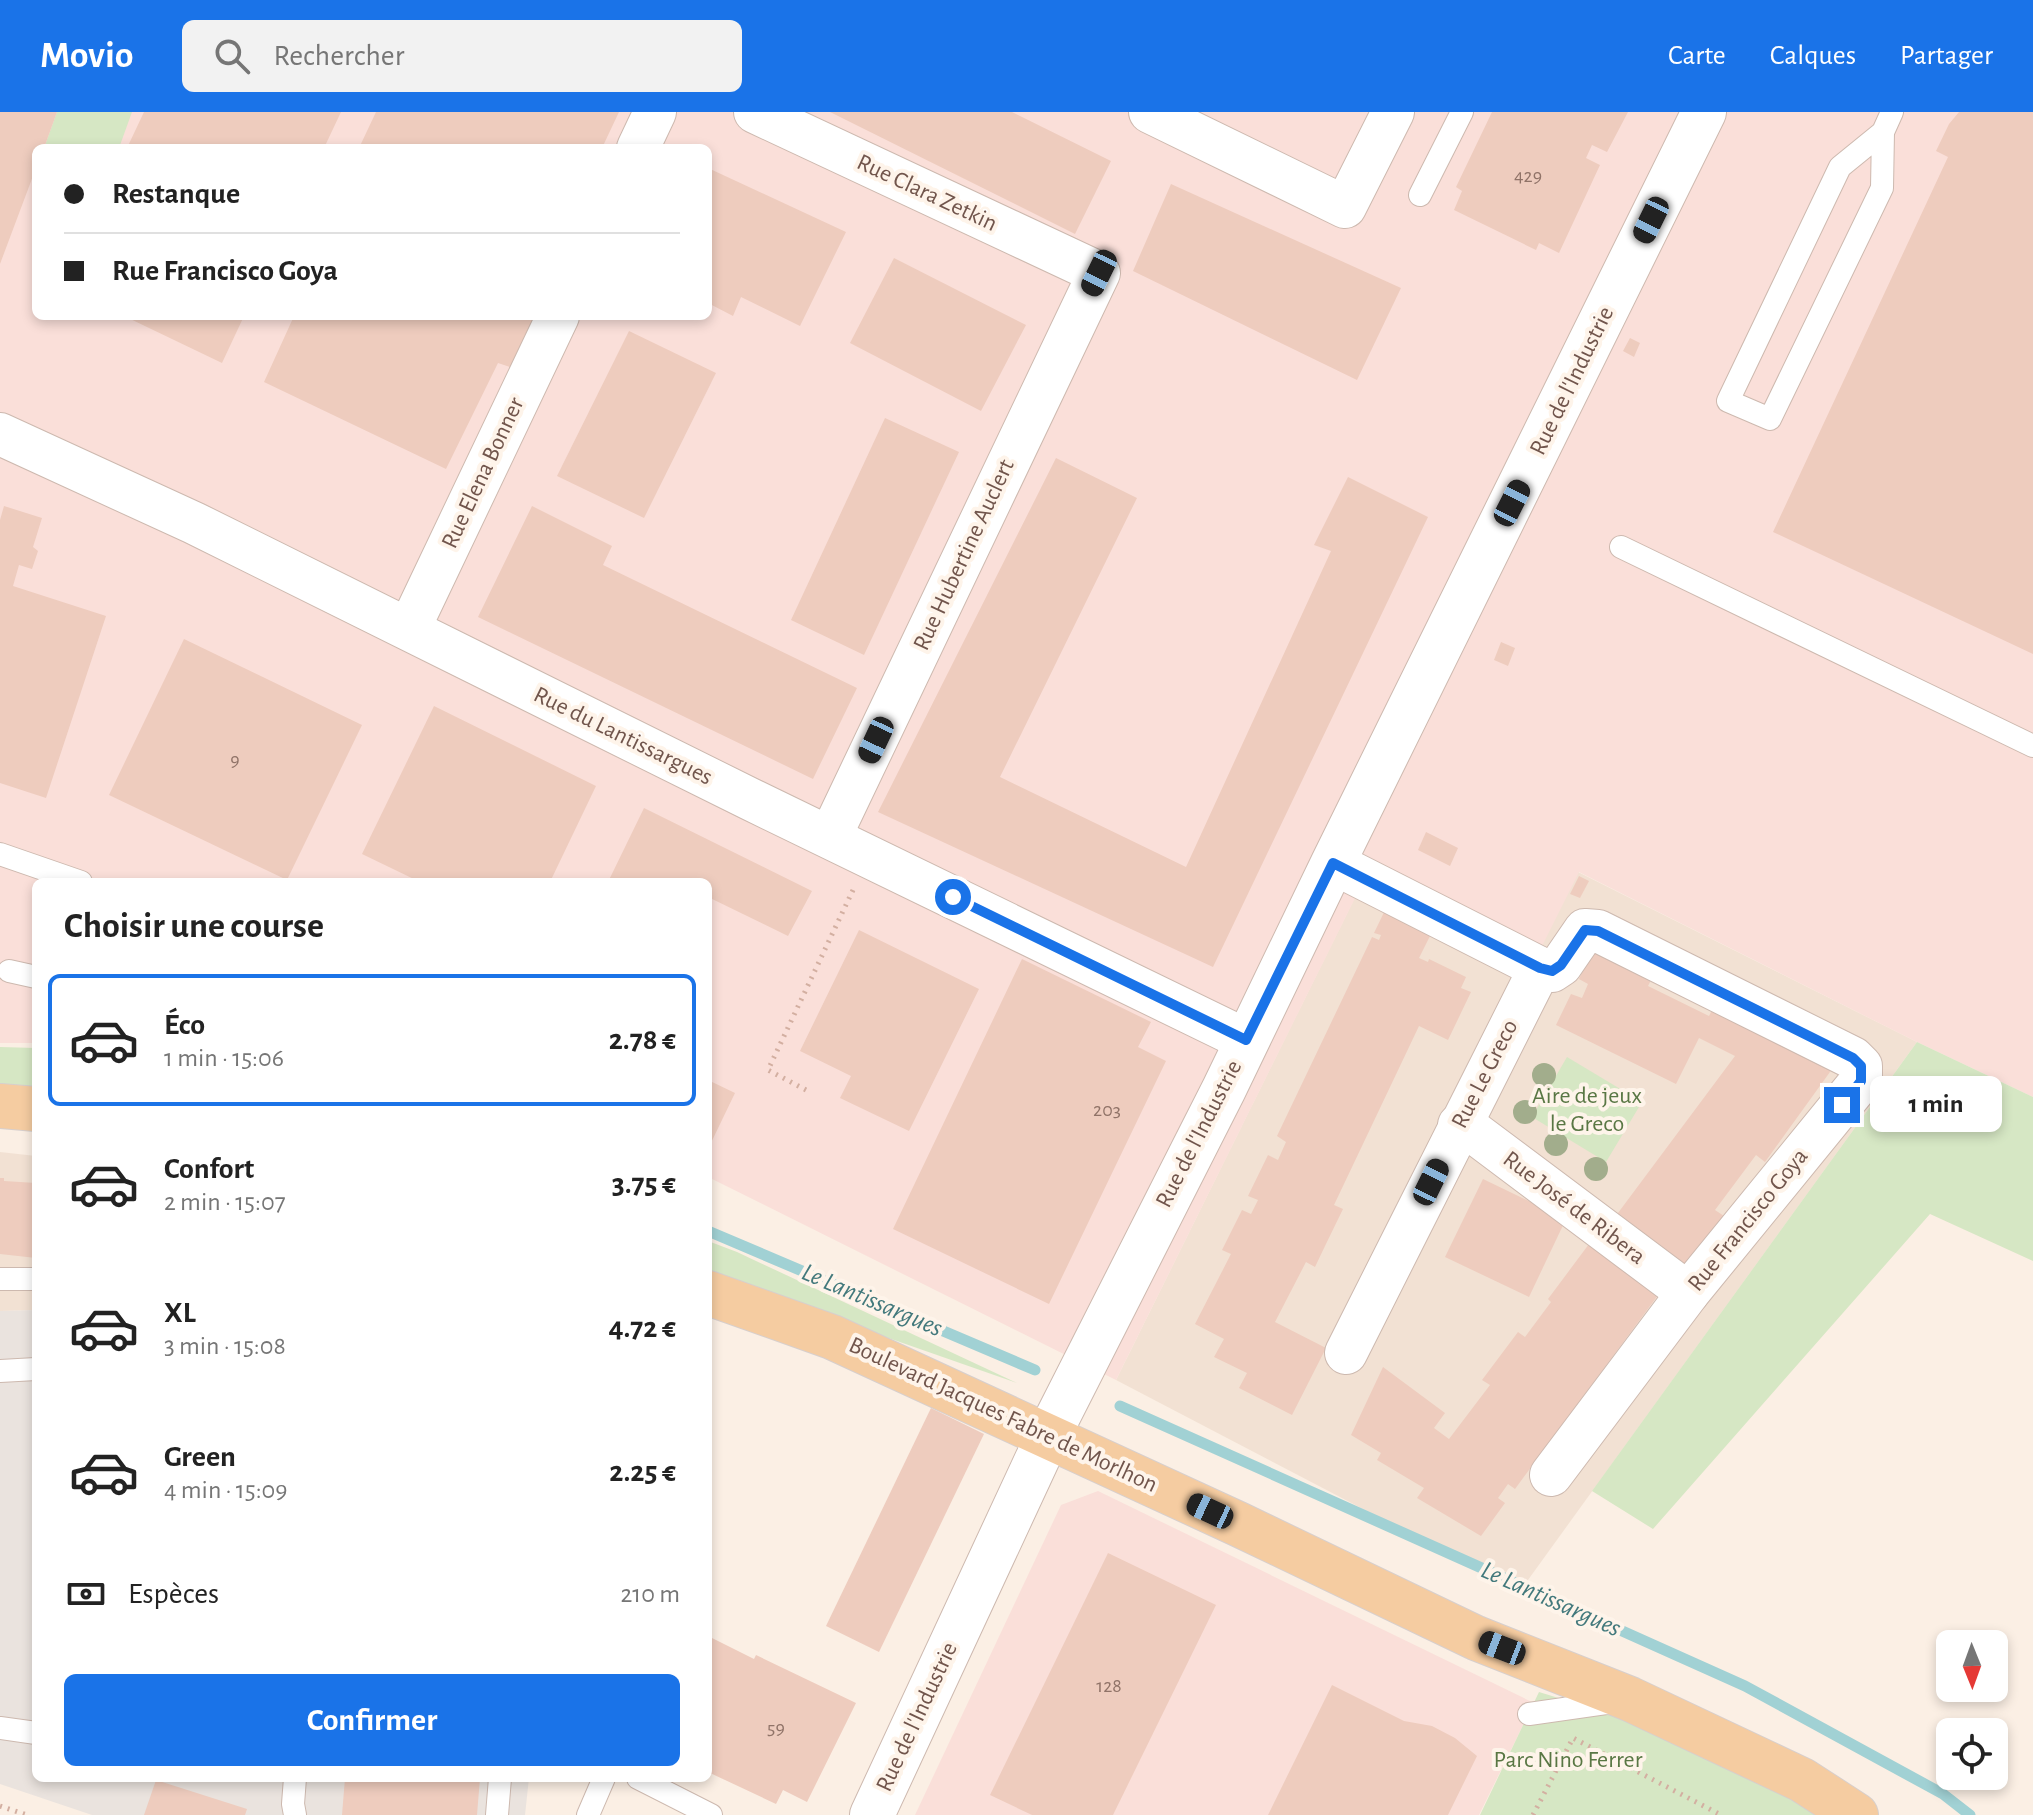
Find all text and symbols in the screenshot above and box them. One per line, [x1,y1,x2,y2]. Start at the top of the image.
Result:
search box [182,20,742,92]
icon: search [210,34,254,78]
text: Movio [40,37,134,75]
text: Rechercher [274,41,404,71]
text: Carte [1668,42,1726,70]
text: Calques [1770,42,1856,70]
text: Partager [1900,42,1993,70]
street label: Rue Clara Zetkin [853,150,1001,236]
house number: 429 [1514,166,1542,186]
text: Restanque [112,179,240,209]
car [1630,193,1672,247]
car [1078,246,1120,300]
text: Rue Francisco Goya [112,256,338,286]
street label: Rue de l'Industrie [1526,303,1618,459]
street label: Rue Elena Bonner [438,394,529,552]
street label: Rue Hubertine Auclert [909,455,1019,654]
car [1490,476,1534,530]
street label: Rue du Lantissargues [530,682,716,790]
car [855,713,897,767]
house number: 9 [230,750,240,770]
route start [935,879,971,915]
text: Choisir une course [64,908,324,944]
icon: car [68,1004,140,1076]
text: Éco [164,1010,205,1040]
street label: Rue Le Greco [1447,1016,1523,1132]
text: 2.78 € [609,1025,676,1055]
text: 1 min · 15:06 [164,1045,284,1071]
street label: Rue de l'Industrie [1152,1056,1246,1212]
callout: 1 min [1870,1077,2002,1133]
park label: Aire de jeux le Greco [1532,1084,1643,1136]
route end [1824,1087,1860,1123]
text: 1 min [1909,1091,1963,1117]
house number: 203 [1093,1100,1121,1120]
street label: Rue Francisco Goya [1683,1144,1813,1296]
street label: Rue José de Ribera [1498,1147,1650,1269]
icon: car [68,1148,140,1220]
text: Confort [164,1154,254,1184]
car [1410,1155,1452,1209]
text: 3.75 € [612,1169,676,1199]
text: 2 min · 15:07 [164,1189,286,1215]
water label: Le Lantissargues [798,1259,946,1341]
icon: car [68,1292,140,1364]
text: XL [164,1298,196,1328]
text: 4.72 € [608,1313,676,1343]
text: 3 min · 15:08 [164,1333,286,1359]
street label: Boulevard Jacques Fabre de Morlhon [845,1333,1161,1497]
icon: car [68,1436,140,1508]
text: Green [164,1442,236,1472]
text: 2.25 € [609,1457,676,1487]
text: 4 min · 15:09 [164,1477,288,1503]
car [1183,1490,1237,1532]
water label: Le Lantissargues [1477,1557,1625,1641]
icon: cash [64,1572,108,1616]
text: Espèces [128,1579,219,1609]
text: 210 m [620,1581,680,1607]
car [1475,1628,1529,1668]
north arrow [1936,1630,2008,1702]
map controls [1936,1630,2008,1790]
street label: Rue de l'Industrie [872,1639,962,1795]
button: Confirmer [64,1674,680,1766]
house number: 128 [1096,1676,1122,1696]
house number: 59 [767,1718,785,1738]
button: locate [1936,1718,2008,1790]
park label: Parc Nino Ferrer [1494,1748,1643,1772]

